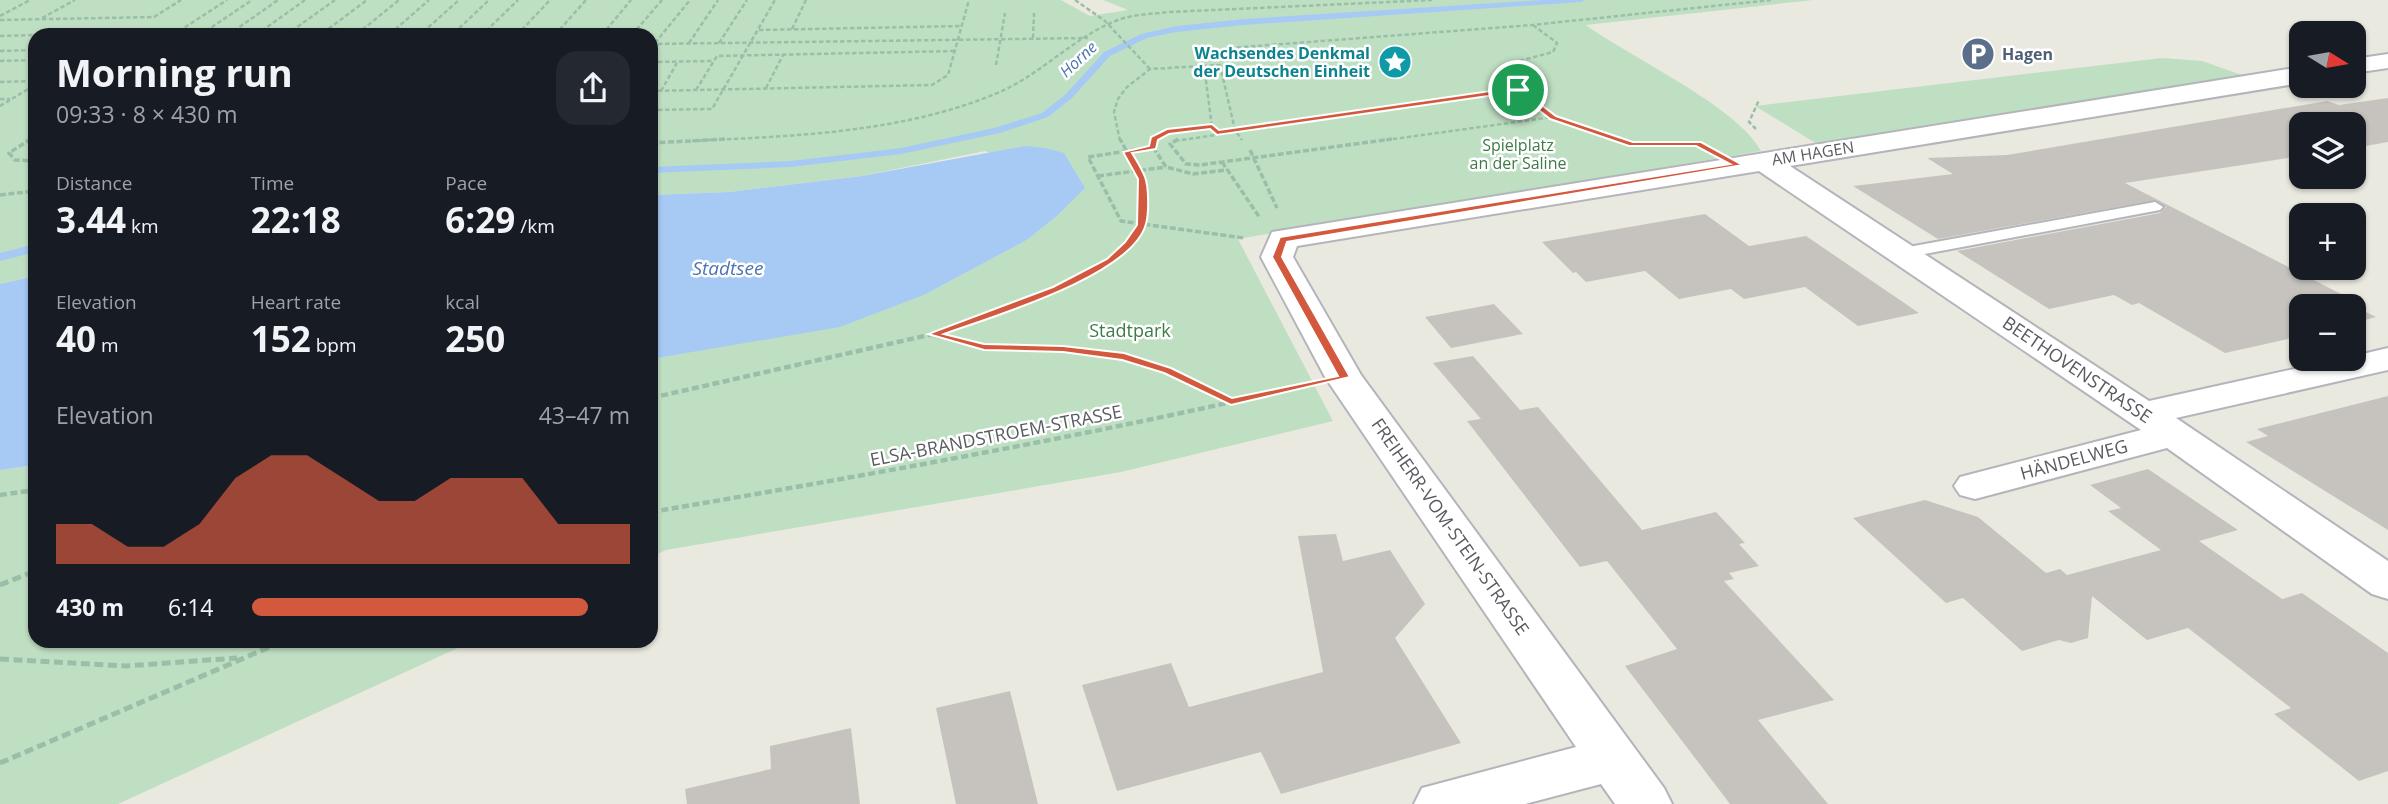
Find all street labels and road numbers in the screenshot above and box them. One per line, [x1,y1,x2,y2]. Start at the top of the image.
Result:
street label: AM HAGEN [1770,136,1856,170]
street label: BEETHOVENSTRASSE [1998,310,2157,428]
street label: ELSA-BRANDSTROEM-STRASSE [868,399,1124,471]
street label: FREIHERR-VOM-STEIN-STRASSE [1367,413,1535,640]
street label: HÄNDELWEG [2017,433,2130,485]

